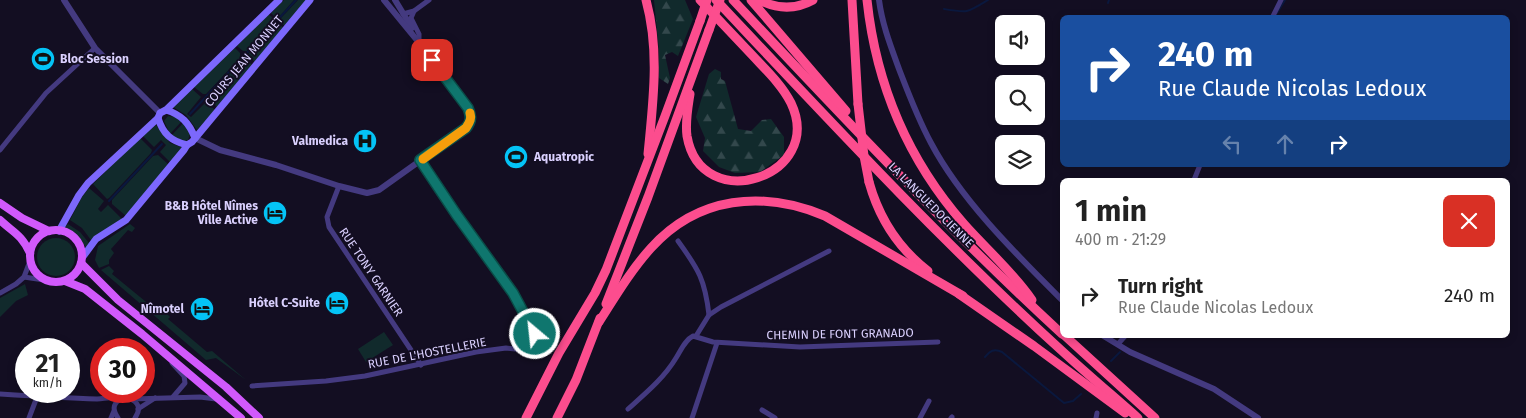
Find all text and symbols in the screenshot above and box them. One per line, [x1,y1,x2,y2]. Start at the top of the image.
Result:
street label: COURS JEAN MONNET [202,12,287,109]
map controls [995,15,1045,185]
button: sound [995,15,1045,65]
text: 240 m [1158,33,1253,75]
icon: right [1075,35,1140,100]
pin [411,39,453,81]
sports icon: Bloc Session [30,46,56,72]
icon: arrive [418,46,446,74]
place label: Bloc Session [60,52,129,66]
button: search [995,75,1045,125]
text: Rue Claude Nicolas Ledoux [1158,75,1426,102]
hospital icon: Valmedica [352,128,378,154]
icon: left [1218,130,1246,158]
icon: ahead [1271,130,1299,158]
icon: right [1324,130,1352,158]
place label: Valmedica [291,134,348,148]
button: layers [995,135,1045,185]
sports icon: Aquatropic [503,144,529,170]
place label: Aquatropic [533,150,594,164]
street label: LA LANGUEDOCIENNE [886,160,976,250]
text: 1 min [1075,193,1147,229]
button: close [1443,195,1495,247]
place label: B&B Hôtel Nîmes Ville Active [165,199,258,227]
hotel icon: B&B Hôtel Nîmes Ville Active [262,200,288,226]
street label: RUE TONY GARNIER [336,225,406,319]
text: 400 m · 21:29 [1075,230,1166,249]
text: Turn right [1118,275,1203,298]
icon: right [1075,282,1103,310]
text: 240 m [1444,284,1495,307]
hotel icon: Hôtel C-Suite [324,290,350,316]
hotel icon: Nîmotel [189,296,215,322]
place label: Hôtel C-Suite [249,296,320,310]
text: Rue Claude Nicolas Ledoux [1118,298,1313,317]
place label: Nîmotel [141,302,184,316]
position arrow [508,307,560,359]
street label: CHEMIN DE FONT GRANADO [766,326,914,342]
street label: RUE DE L'HOSTELLERIE [367,335,487,371]
speed limit sign: 30 [90,338,155,403]
text: 21 [36,349,59,379]
text: km/h [33,376,62,390]

